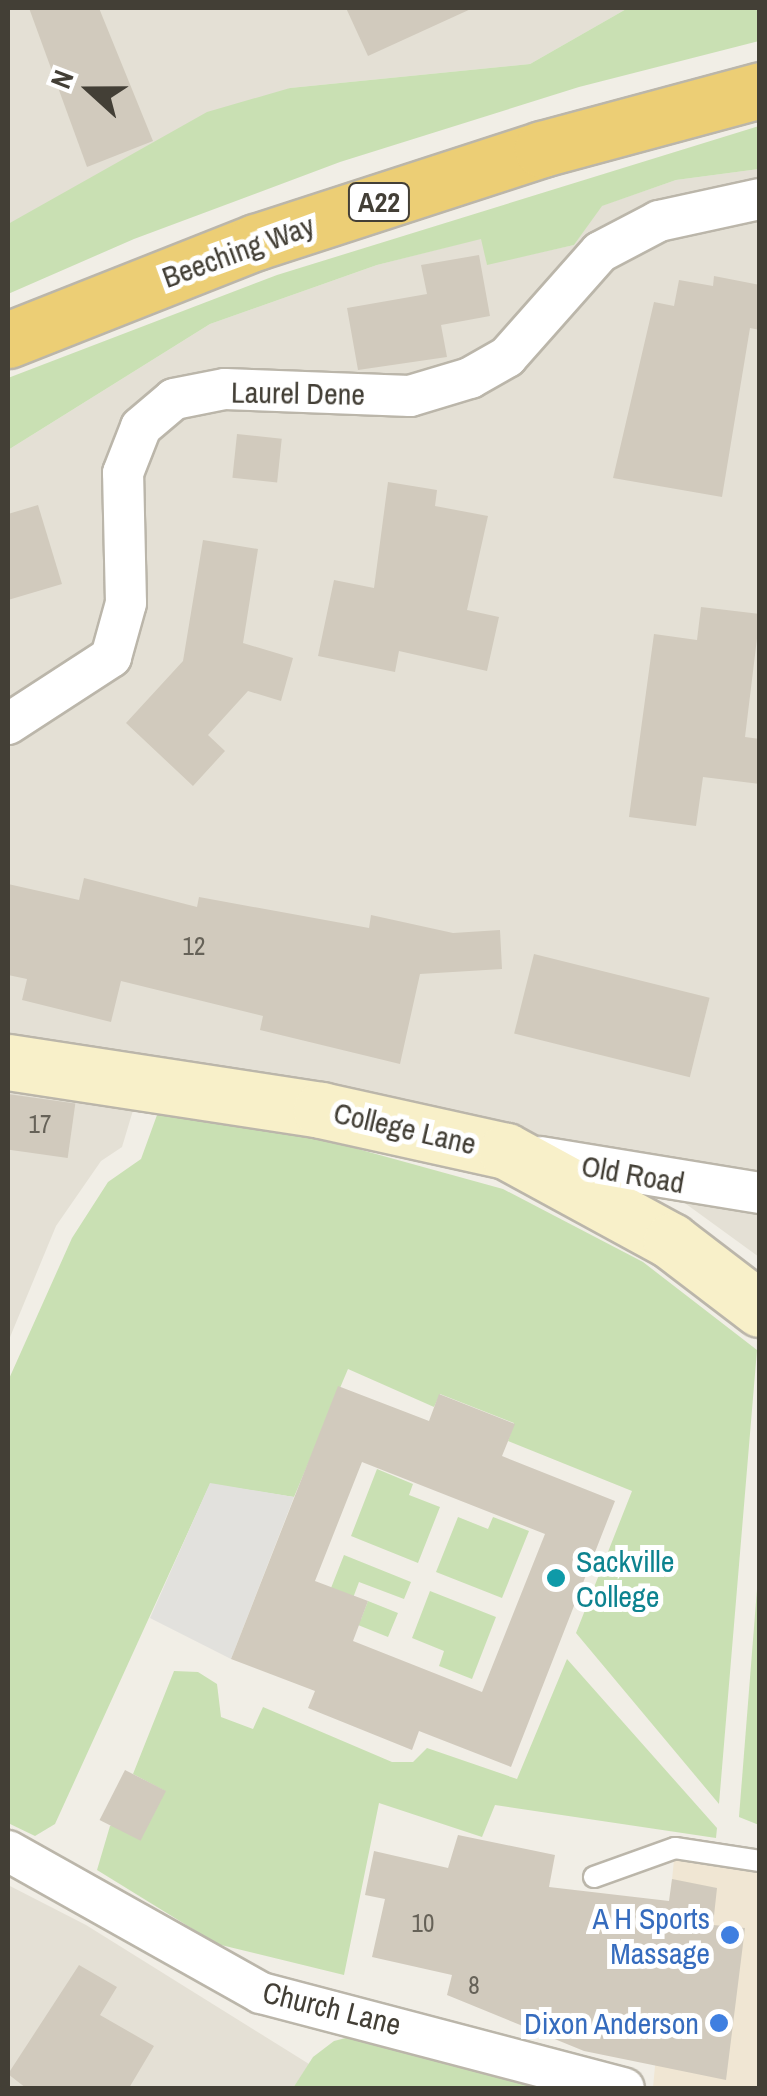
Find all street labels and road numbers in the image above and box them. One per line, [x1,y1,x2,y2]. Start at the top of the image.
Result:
road number: A22 [346,179,412,225]
street label: Beeching Way [157,207,319,295]
street label: Laurel Dene [231,374,365,412]
street label: College Lane [330,1094,480,1162]
street label: Old Road [579,1147,687,1201]
street label: Church Lane [259,1973,405,2043]

